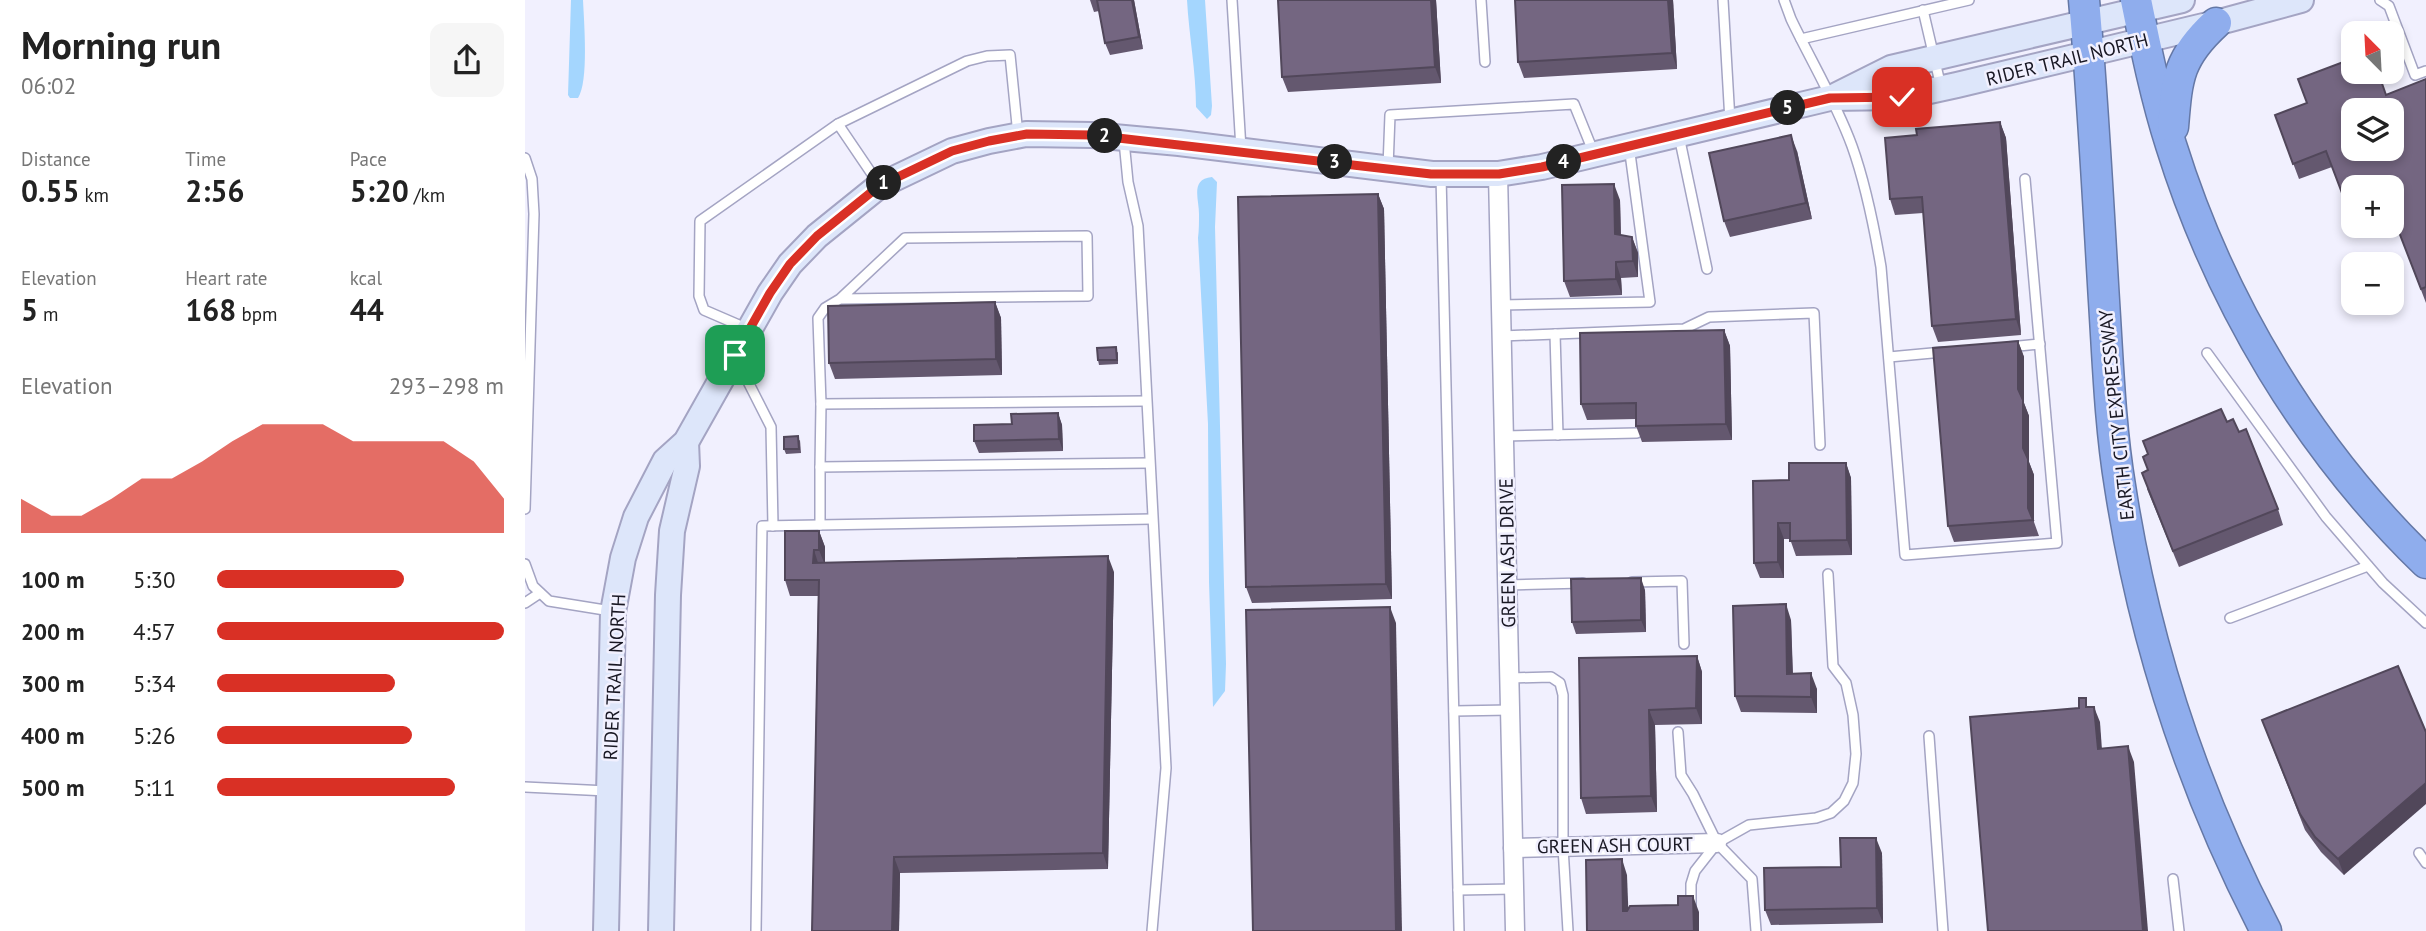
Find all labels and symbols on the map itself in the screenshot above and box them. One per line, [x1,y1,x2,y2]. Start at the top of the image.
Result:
north arrow [2341,21,2405,84]
street label: RIDER TRAIL NORTH [1983,27,2151,91]
pin [1872,67,1932,127]
pin: 5 [1771,90,1805,126]
pin: 2 [1087,118,1123,154]
pin: 3 [1317,144,1353,180]
pin: 4 [1546,144,1581,180]
pin: 1 [867,166,901,200]
street label: EARTH CITY EXPRESSWAY [2093,308,2139,521]
pin [705,325,765,385]
street label: GREEN ASH DRIVE [1494,478,1520,628]
street label: RIDER TRAIL NORTH [598,593,630,761]
street label: GREEN ASH COURT [1537,832,1694,858]

